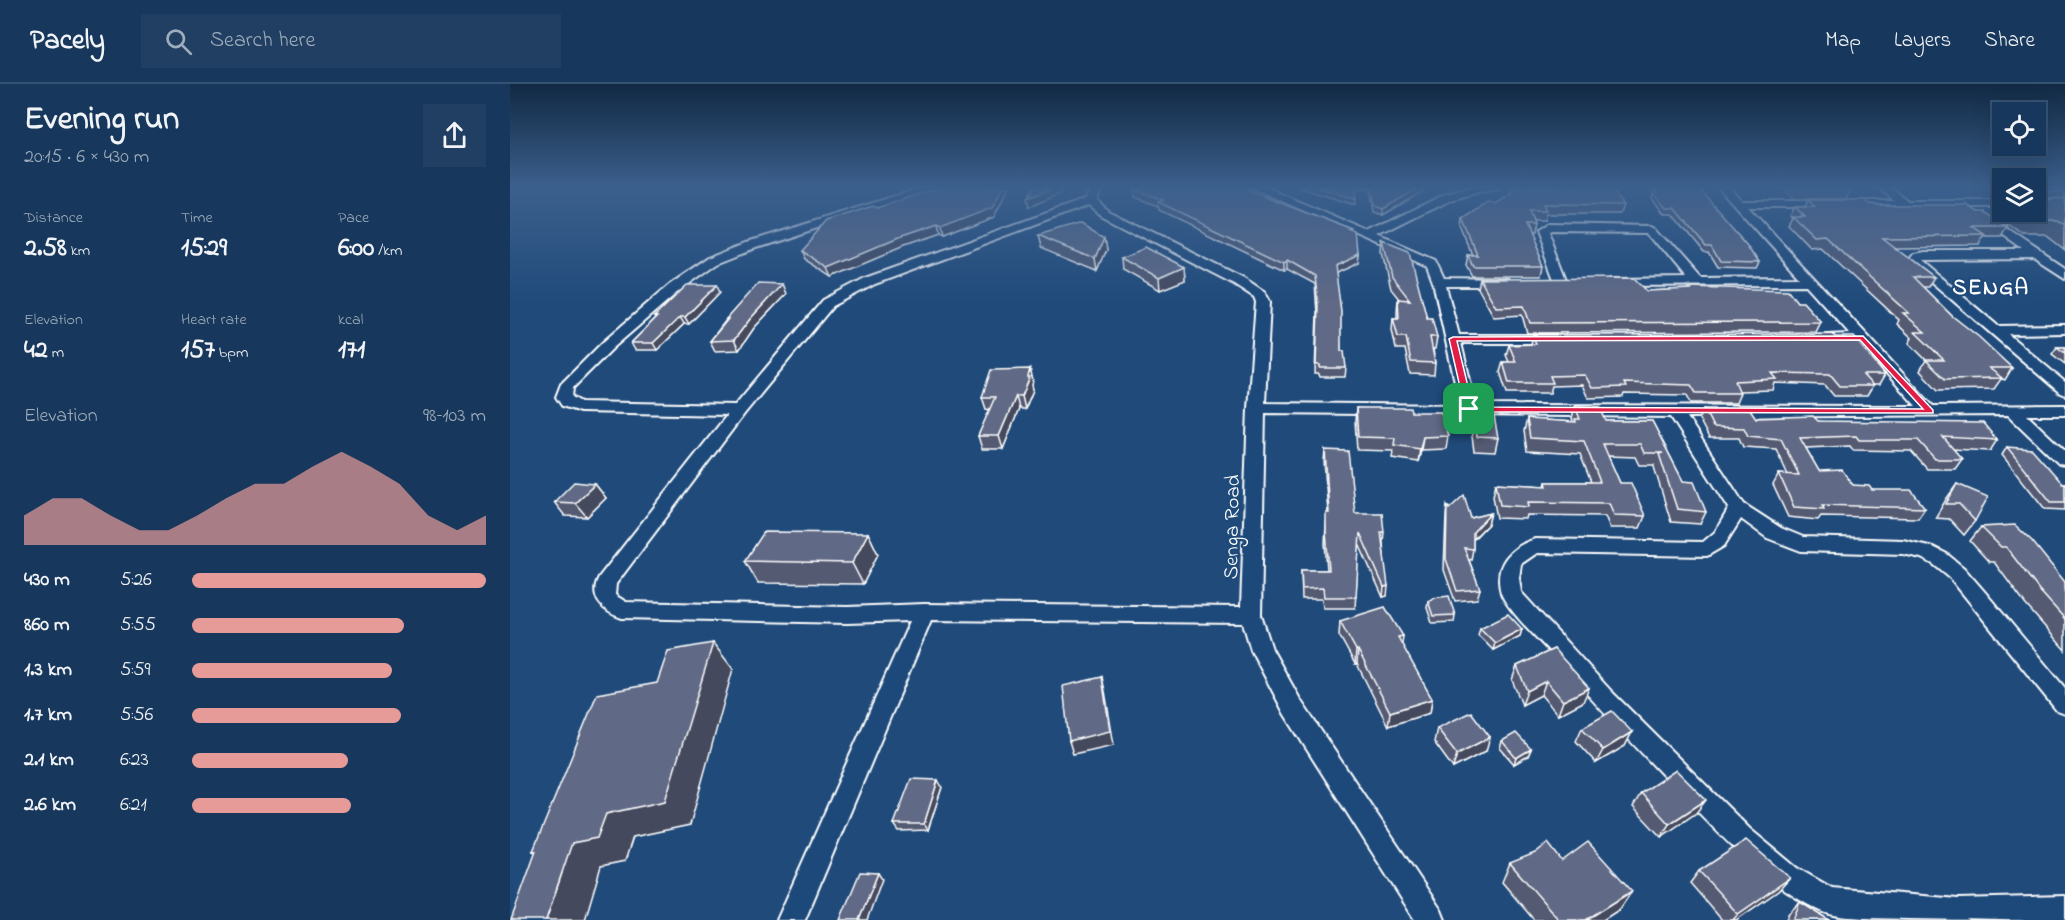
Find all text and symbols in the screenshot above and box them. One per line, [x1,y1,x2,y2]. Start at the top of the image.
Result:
search box [141,14,561,68]
text: Pacely [30,21,105,62]
icon: search [162,25,195,58]
text: Search here [210,25,315,57]
text: Map [1825,26,1861,56]
text: Layers [1894,26,1951,56]
text: Share [1984,26,2035,56]
text: Evening run [24,96,179,144]
map controls [1992,102,2046,222]
button: locate [1992,102,2046,156]
button: share [423,104,486,167]
text: 20:15 · 6 × 430 m [24,143,149,172]
button: layers [1992,168,2046,222]
text: Distance [24,206,83,230]
text: Time [181,206,213,230]
text: Pace [338,206,369,230]
text: 2.58 [24,230,67,268]
text: 15:29 [181,230,227,268]
text: 6:00 [338,230,374,268]
text: km [67,239,90,263]
text: /km [374,239,403,263]
district label: SENGA [1952,273,2030,305]
text: Elevation [24,308,83,332]
text: Heart rate [181,308,247,332]
text: kcal [338,308,363,332]
text: 42 [24,332,48,370]
text: 157 [181,332,215,370]
text: 171 [338,332,365,370]
text: m [48,341,64,365]
text: bpm [215,341,248,365]
pin [1443,383,1494,434]
icon: arrive [1452,392,1485,425]
text: Elevation [24,402,98,431]
text: 98–103 m [423,402,486,431]
street label: Senga Road [1217,474,1251,580]
text: 430 m [24,566,70,595]
text: 5:26 [120,566,152,595]
text: 860 m [24,611,69,640]
text: 5:55 [120,611,156,640]
text: 1.3 km [24,656,72,685]
text: 5:59 [120,656,151,685]
text: 1.7 km [24,701,72,730]
text: 5:56 [120,701,153,730]
text: 2.1 km [24,746,74,775]
text: 6:23 [120,746,149,775]
text: 2.6 km [24,791,76,820]
text: 6:21 [120,791,147,820]

